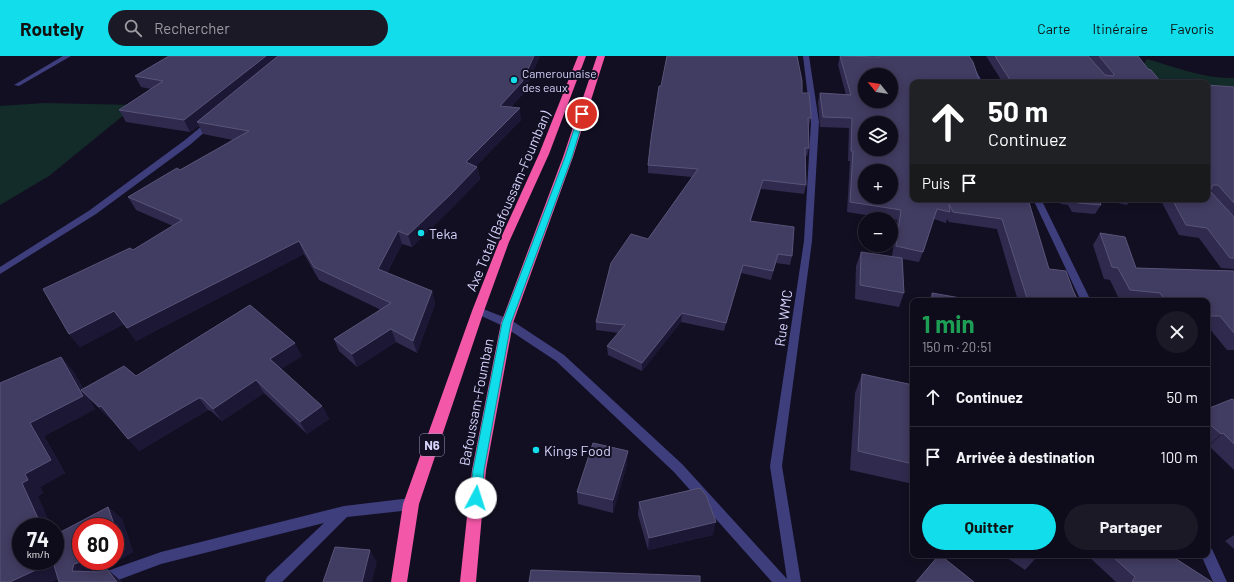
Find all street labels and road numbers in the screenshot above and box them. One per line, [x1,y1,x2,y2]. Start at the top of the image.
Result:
street label: Axe Total (Bafoussam-Foumban) [462,108,554,294]
street label: Rue WMC [771,289,795,347]
street label: Bafoussam-Foumban [455,337,497,467]
road number: N6 [420,434,444,456]

